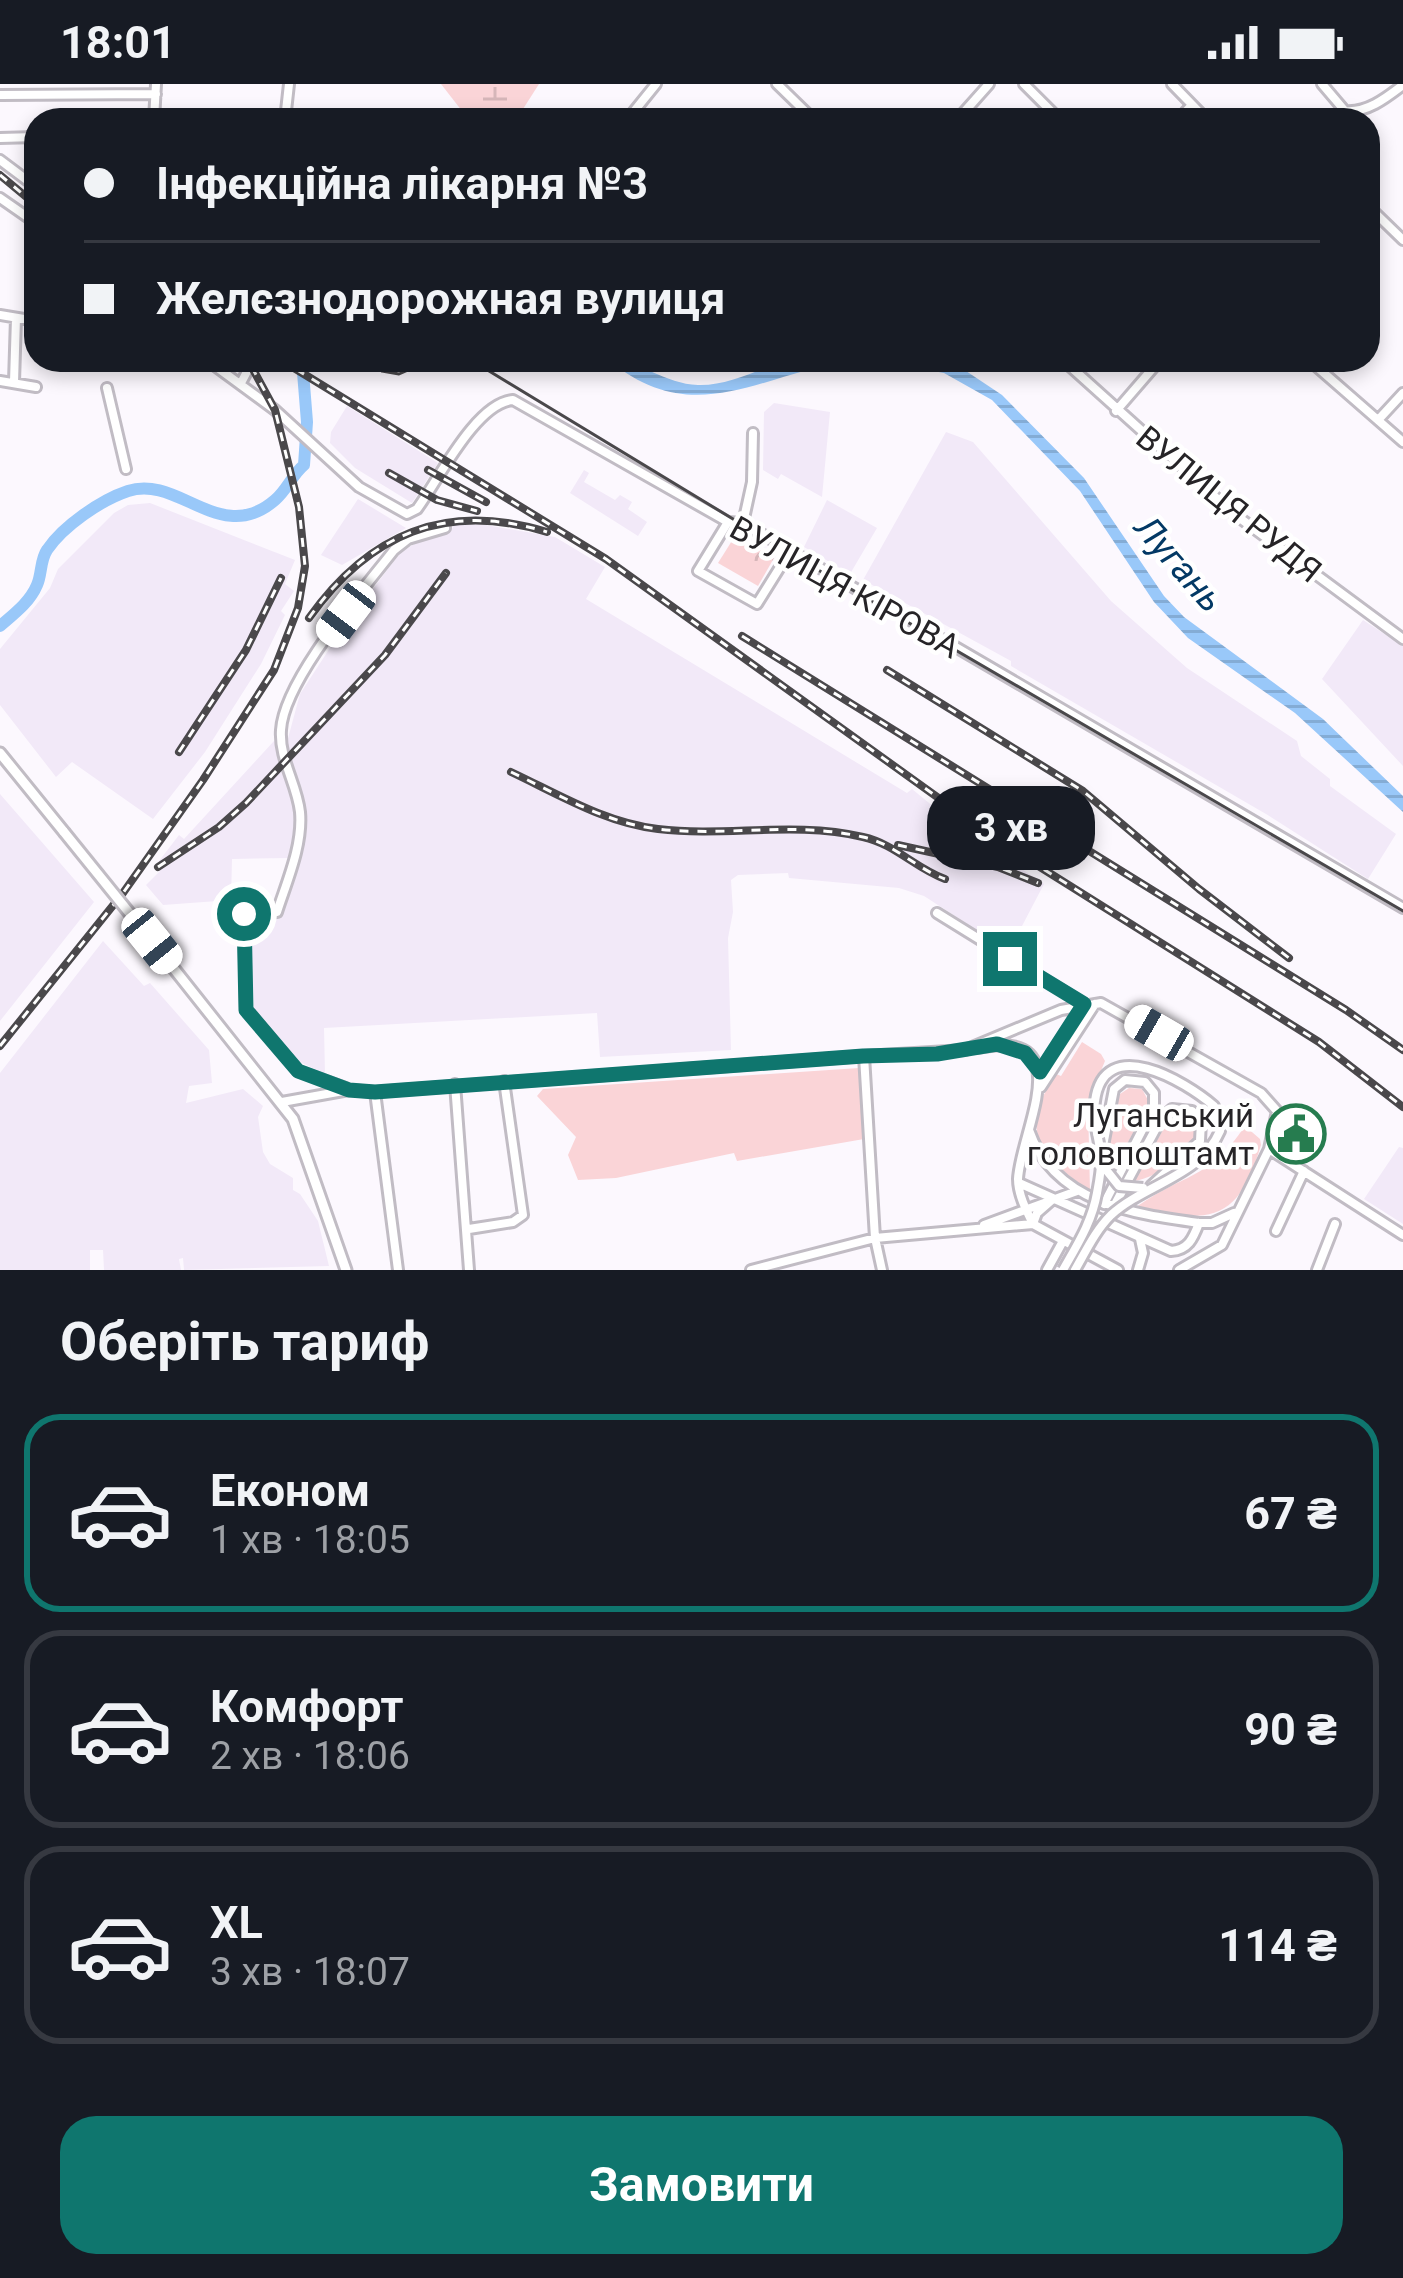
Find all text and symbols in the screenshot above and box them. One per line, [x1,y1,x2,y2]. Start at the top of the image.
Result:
text: 18:01 [60,16,176,69]
text: Інфекційна лікарня №3 [156,157,648,210]
text: Желєзнодорожная вулиця [156,272,726,325]
street label: ВУЛИЦЯ РУДЯ [1129,418,1329,590]
water label: Лугань [1125,506,1232,621]
street label: ВУЛИЦЯ КІРОВА [723,508,967,666]
car [310,574,382,654]
callout: 3 хв [926,785,1094,869]
text: 3 хв [974,805,1048,851]
route start [217,887,271,941]
car [115,902,189,980]
route end [983,932,1037,986]
car [1119,999,1199,1067]
place label: Луганський головпоштамт [1027,1096,1254,1173]
public building icon: Луганський головпоштамт [1265,1103,1327,1165]
text: Оберіть тариф [60,1310,429,1373]
icon: car [66,1459,174,1567]
text: Економ [210,1464,370,1517]
text: 67 ₴ [1244,1487,1337,1540]
text: 1 хв · 18:05 [210,1517,410,1563]
icon: car [66,1675,174,1783]
text: Комфорт [210,1680,403,1733]
text: 90 ₴ [1244,1703,1337,1756]
text: 2 хв · 18:06 [210,1733,410,1779]
icon: car [66,1891,174,1999]
text: XL [210,1896,263,1949]
text: 114 ₴ [1218,1919,1337,1972]
text: 3 хв · 18:07 [210,1949,410,1995]
button: Замовити [60,2116,1343,2254]

